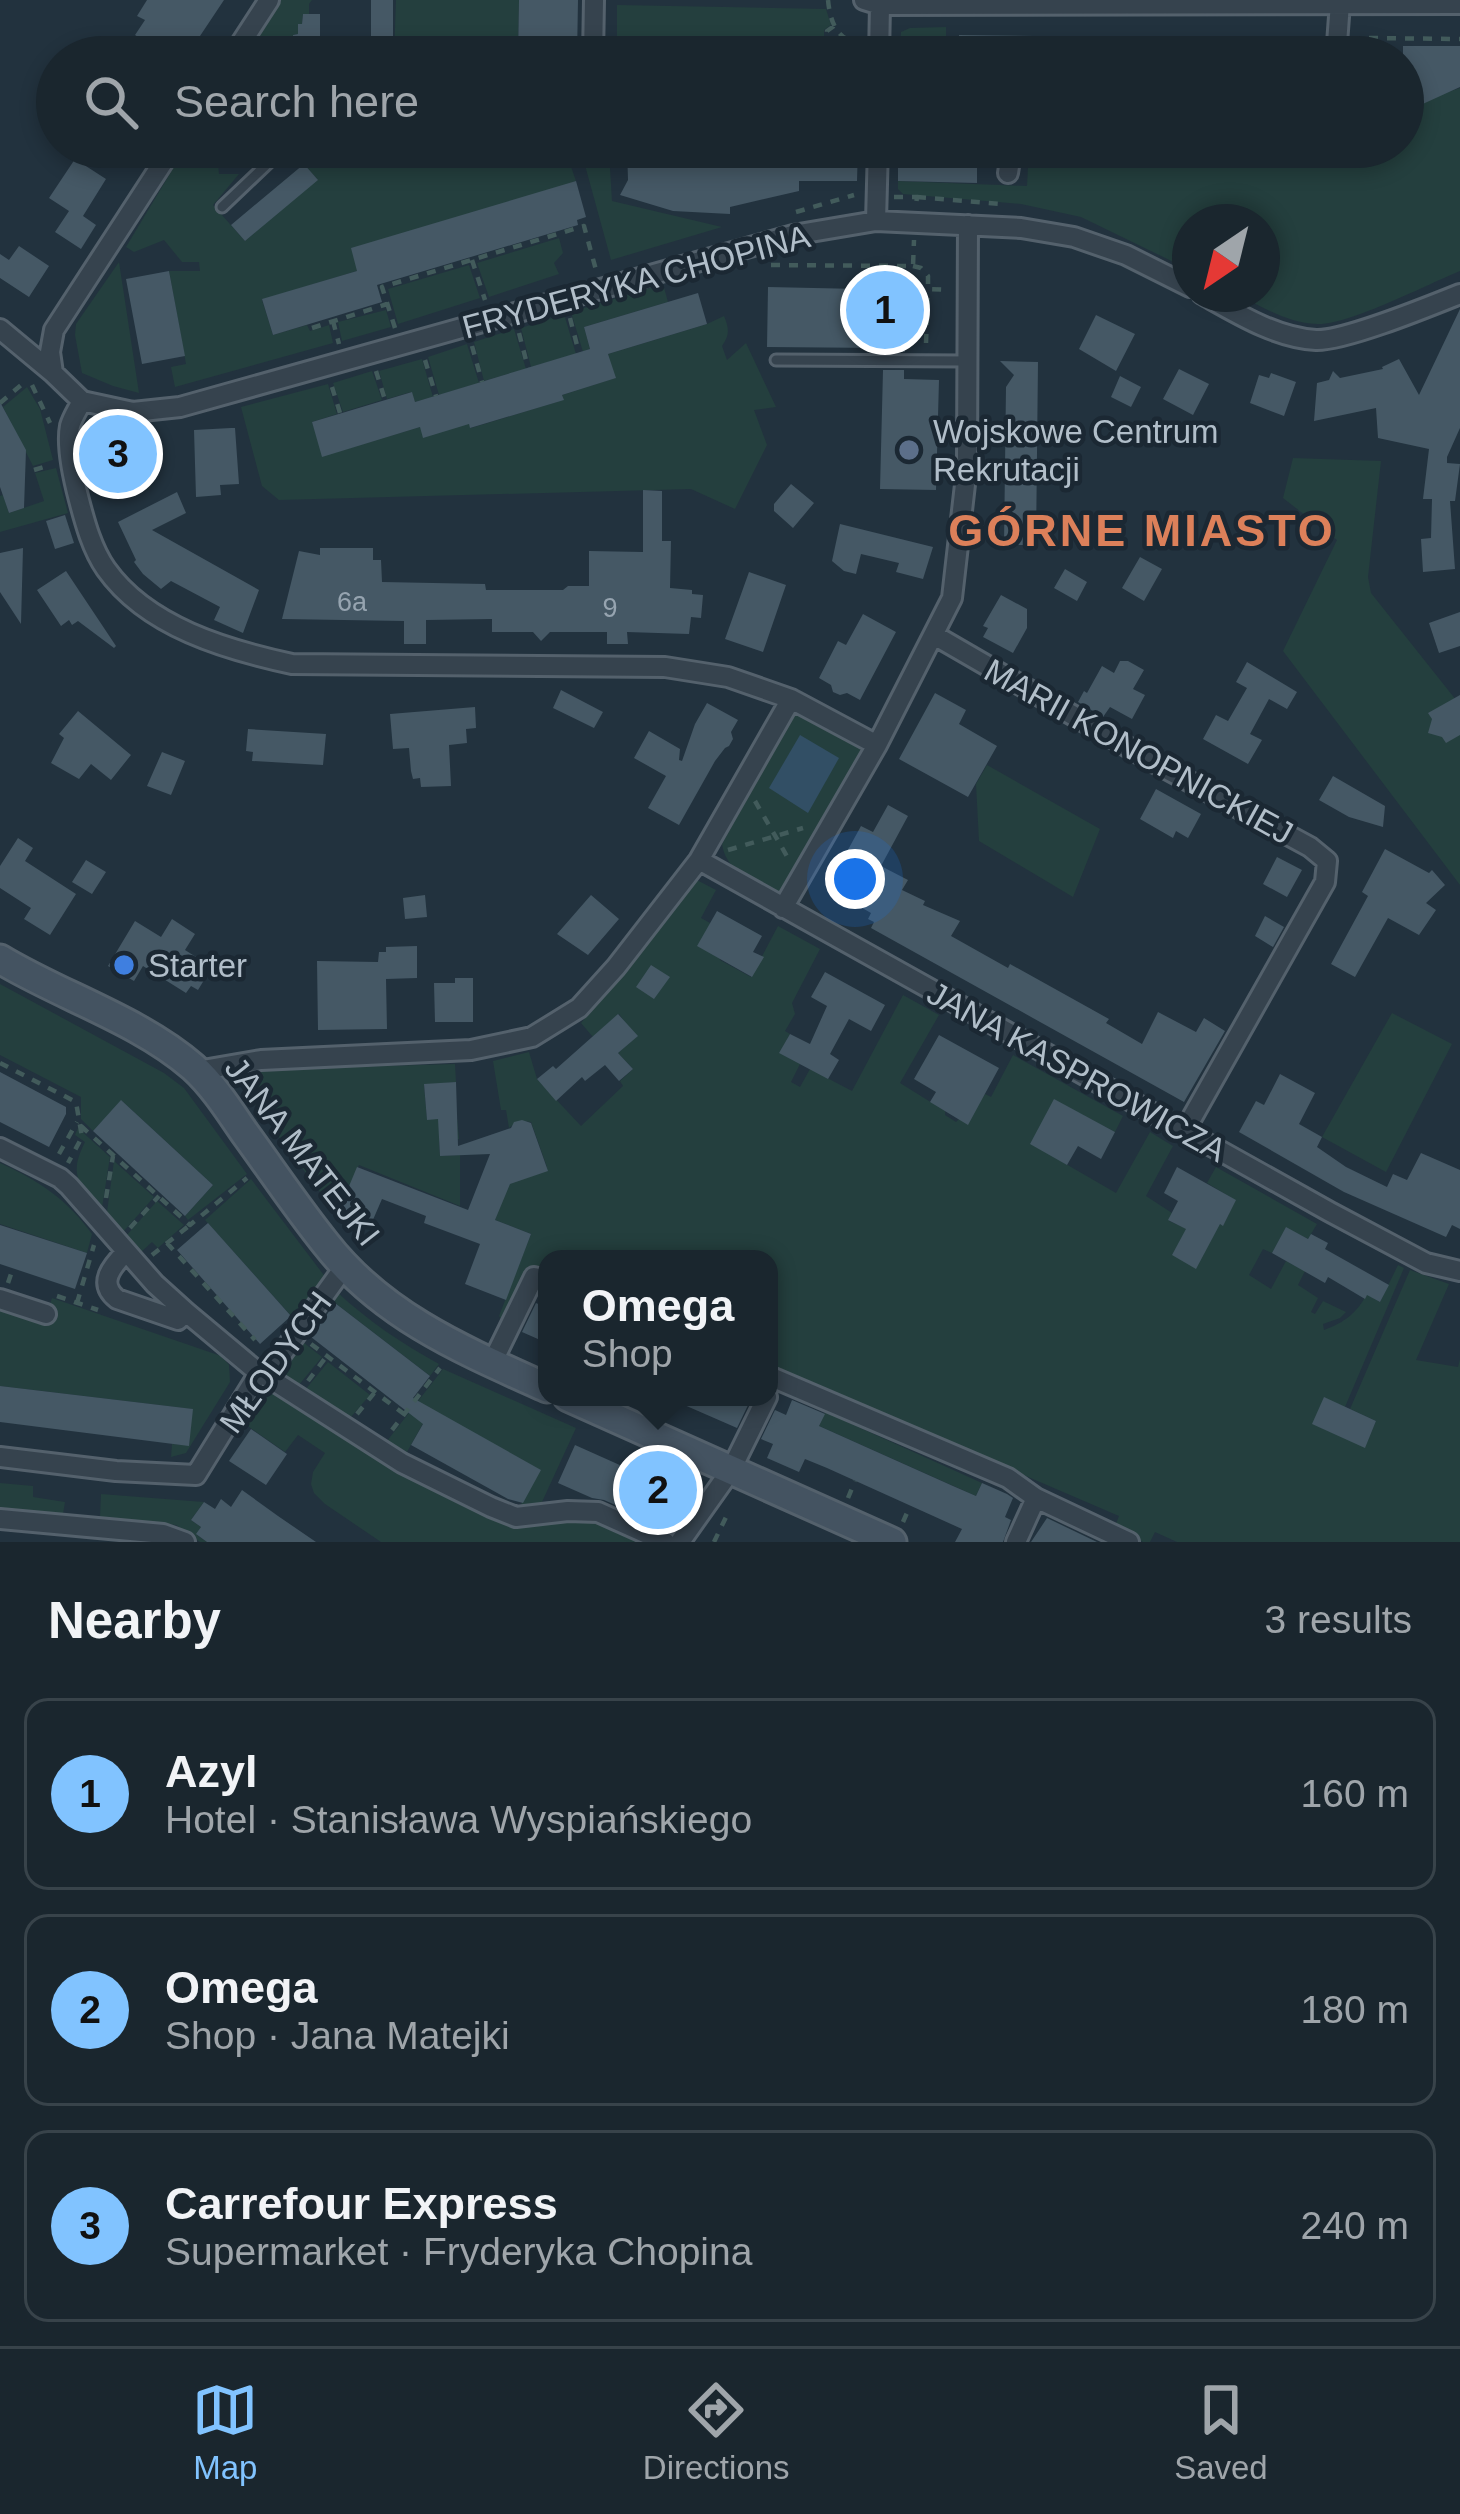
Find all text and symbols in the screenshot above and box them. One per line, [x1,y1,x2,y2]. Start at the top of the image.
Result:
search box [36,36,1424,168]
icon: search [78,69,144,135]
text: Search here [174,76,419,127]
north arrow [1172,204,1280,312]
street label: FRYDERYKA CHOPINA [458,217,814,346]
pin: 1 [846,265,924,355]
pin: 3 [79,409,157,499]
place label: Wojskowe Centrum Rekrutacji [933,413,1218,488]
marker: Wojskowe Centrum Rekrutacji [896,437,922,463]
district label: GÓRNE MIASTO [948,505,1336,556]
house number: 6a [337,587,368,617]
house number: 9 [602,593,618,623]
street label: MARII KONOPNICKIEJ [978,651,1299,852]
your location [825,849,885,909]
place label: Starter [148,947,247,984]
marker: Starter [111,952,137,978]
street label: JANA KASPROWICZA [921,974,1232,1169]
street label: JANA MATEJKI [218,1050,388,1253]
popup [538,1250,778,1406]
text: Omega [582,1280,734,1331]
street label: MŁODYCH [212,1285,339,1440]
text: Shop [582,1332,673,1375]
pin: 2 [619,1445,697,1535]
text: Nearby [48,1592,221,1649]
text: 3 results [1265,1598,1412,1641]
text: Azyl [165,1746,258,1797]
text: 1 [79,1772,101,1815]
text: 160 m [1301,1772,1409,1815]
text: Hotel · Stanisława Wyspiańskiego [165,1798,752,1841]
text: Omega [165,1962,318,2013]
text: 2 [79,1988,101,2031]
text: 180 m [1301,1988,1409,2031]
text: Shop · Jana Matejki [165,2014,510,2057]
text: Carrefour Express [165,2178,558,2229]
text: 3 [79,2204,101,2247]
text: 240 m [1301,2204,1409,2247]
text: Supermarket · Fryderyka Chopina [165,2230,752,2273]
tab: Map [192,2377,258,2487]
tab: Directions [643,2377,790,2487]
tab: Saved [1174,2377,1268,2487]

